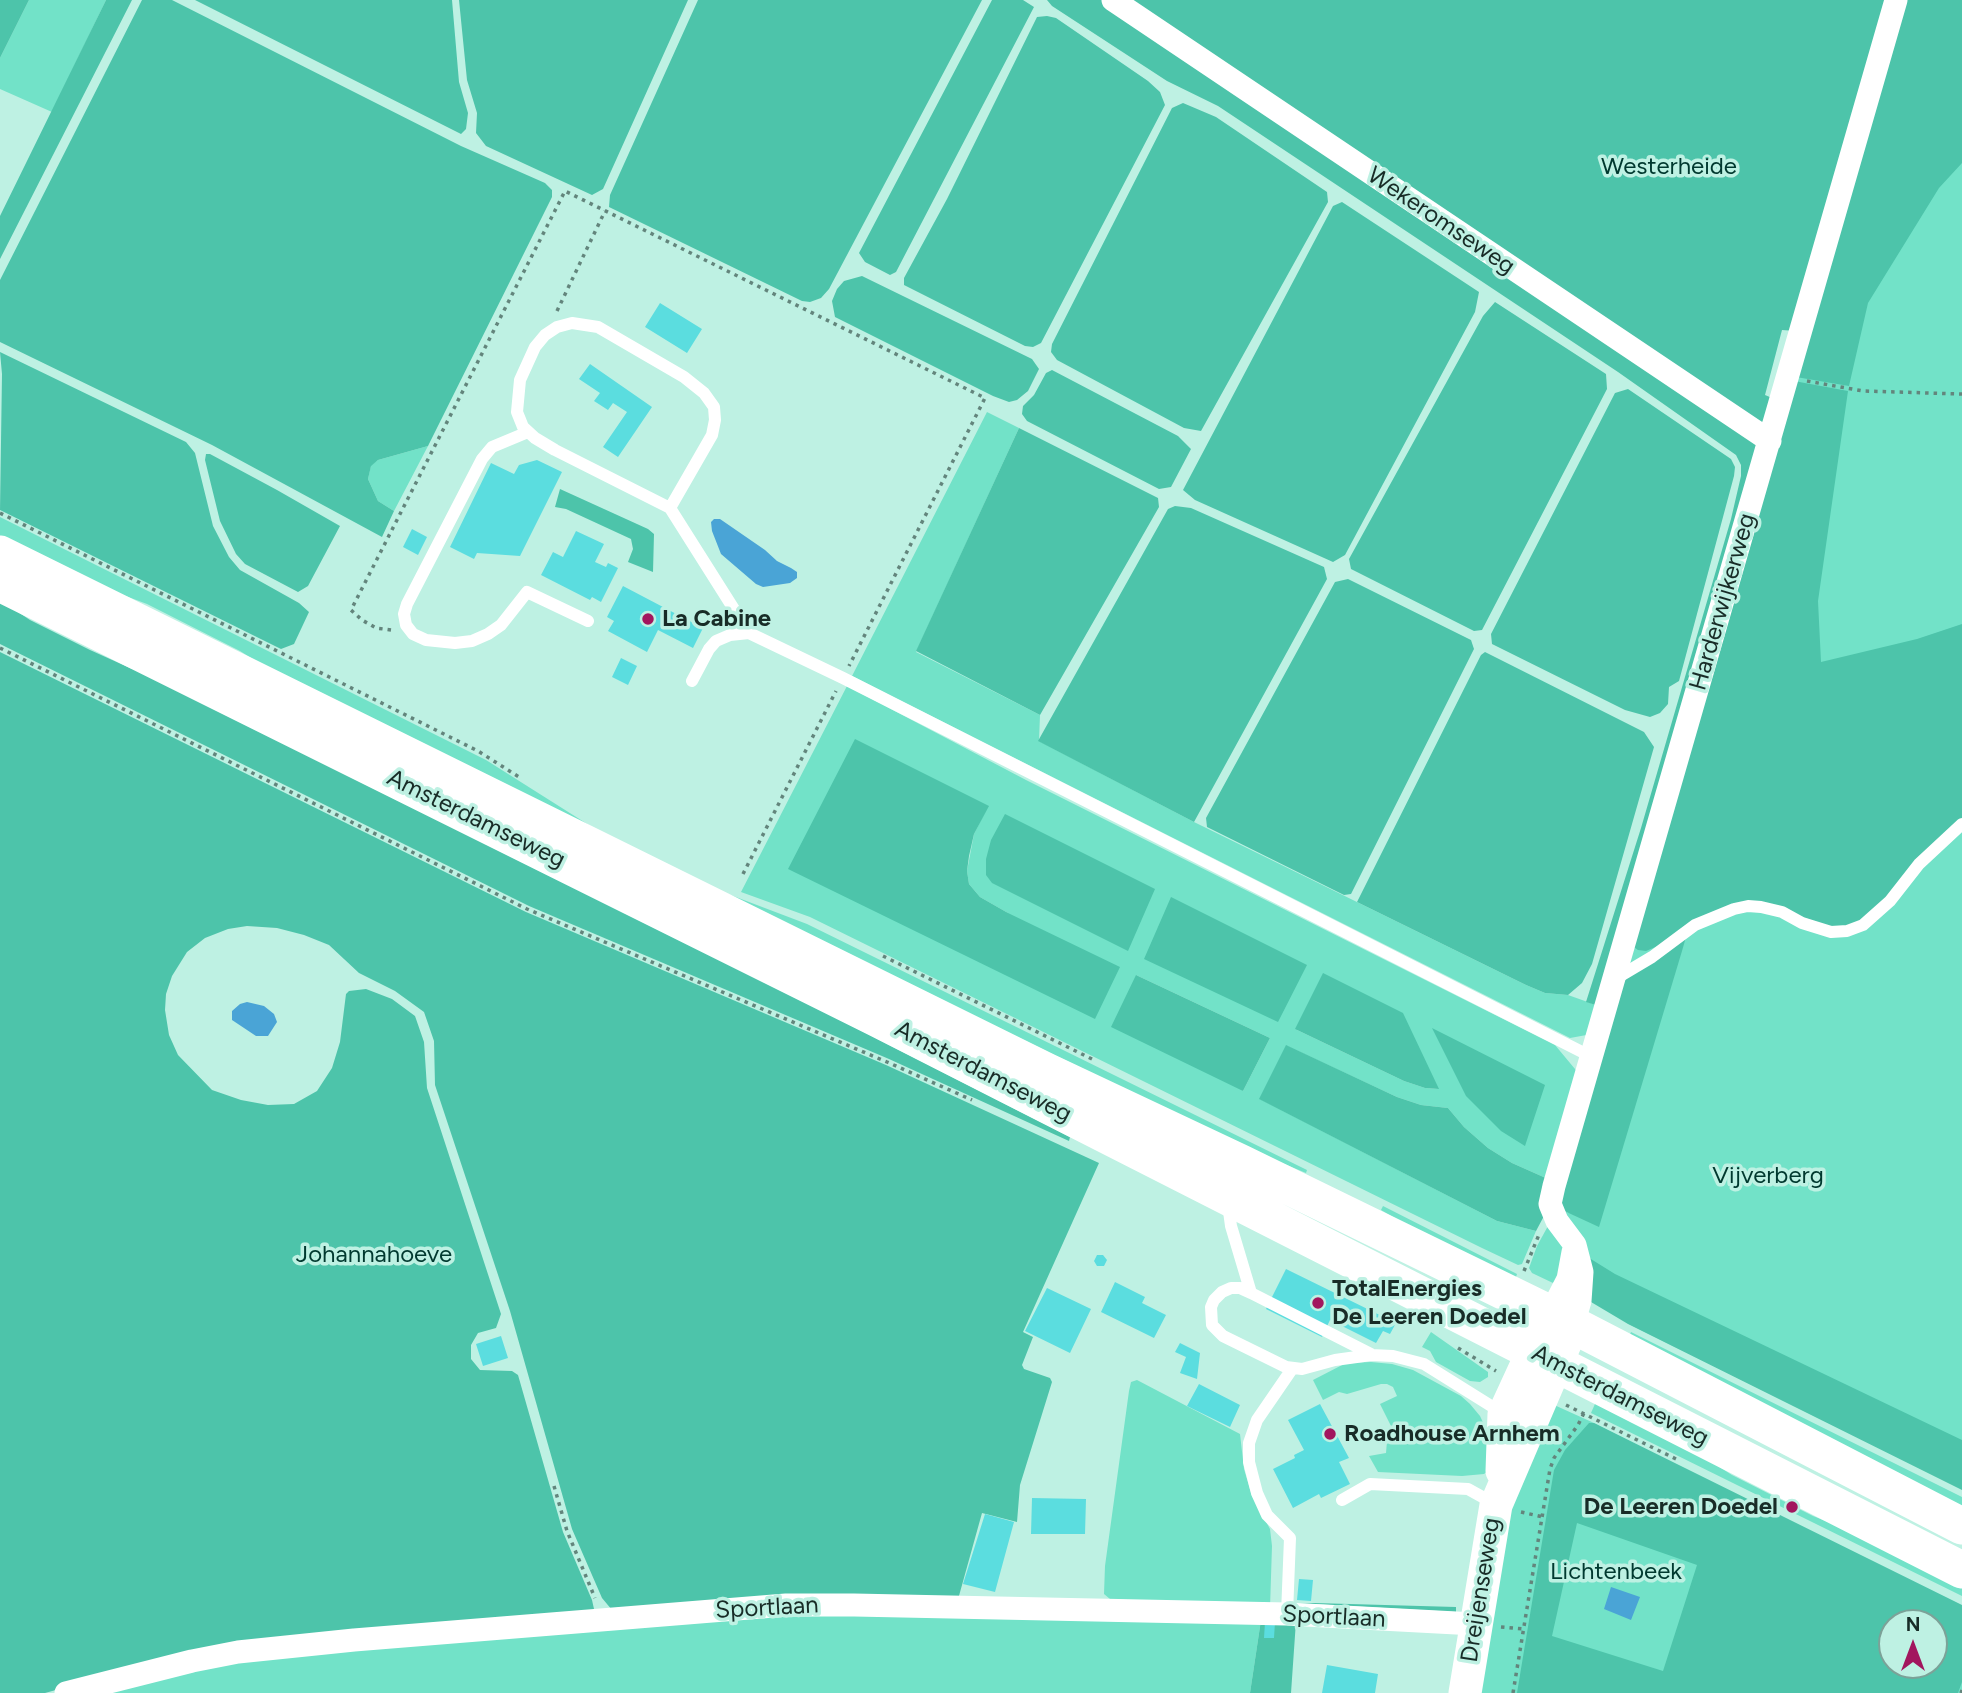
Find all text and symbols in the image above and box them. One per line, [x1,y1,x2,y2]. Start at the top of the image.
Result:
park label: Westerheide [1601,153,1737,181]
street label: Wekeromseweg [1362,161,1520,281]
street label: Harderwijkerweg [1684,510,1762,694]
place label: La Cabine [662,605,771,633]
marker: La Cabine [640,611,656,627]
street label: Amsterdamseweg [382,763,570,875]
street label: Amsterdamseweg [890,1015,1076,1129]
park label: Vijverberg [1712,1162,1824,1190]
park label: Johannahoeve [296,1241,452,1269]
place label: TotalEnergies De Leeren Doedel [1332,1275,1527,1331]
marker: TotalEnergies De Leeren Doedel [1310,1295,1326,1311]
street label: Amsterdamseweg [1527,1339,1713,1453]
place label: Roadhouse Arnhem [1344,1420,1560,1448]
marker: Roadhouse Arnhem [1322,1426,1338,1442]
place label: De Leeren Doedel [1583,1493,1778,1521]
marker: De Leeren Doedel [1784,1499,1800,1515]
street label: Dreijenseweg [1455,1516,1507,1664]
park label: Lichtenbeek [1550,1558,1682,1586]
street label: Sportlaan [715,1591,819,1625]
street label: Sportlaan [1282,1600,1386,1634]
north arrow [1878,1609,1948,1679]
text: N [1906,1613,1920,1636]

